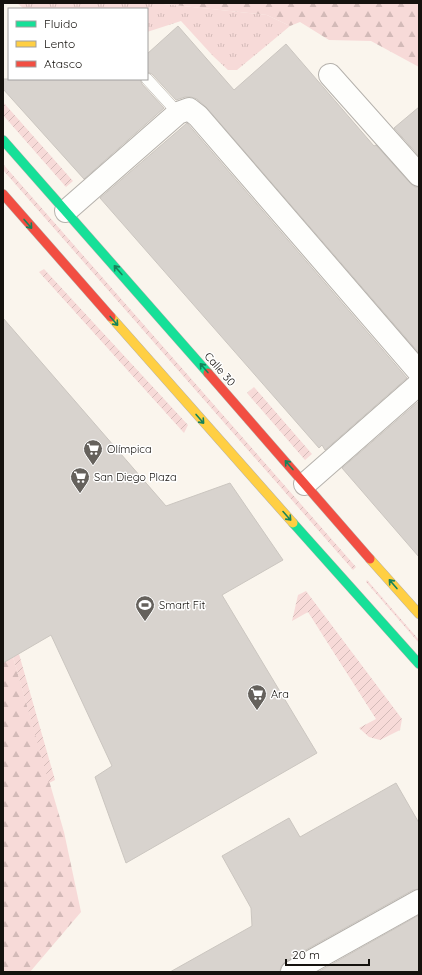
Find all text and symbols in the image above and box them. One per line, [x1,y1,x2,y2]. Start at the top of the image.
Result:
legend [8,8,148,80]
text: Fluido [44,16,77,31]
text: Lento [44,36,75,51]
text: Atasco [44,56,82,71]
one-way arrow [24,219,33,229]
one-way arrow [113,265,122,275]
one-way arrow [110,316,119,327]
street label: Calle 30 [201,349,239,389]
one-way arrow [199,363,208,373]
one-way arrow [196,414,205,424]
supermarket icon: Olímpica [82,438,104,466]
place label: Olímpica [107,442,152,456]
one-way arrow [285,460,294,471]
supermarket icon: San Diego Plaza [69,466,91,494]
place label: San Diego Plaza [94,470,177,484]
one-way arrow [283,510,292,521]
one-way arrow [389,579,398,590]
sports icon: Smart Fit [134,594,156,622]
place label: Smart Fit [159,598,205,612]
supermarket icon: Ara [246,683,268,711]
place label: Ara [271,687,289,701]
scale bar [286,941,369,967]
text: 20 m [292,947,320,962]

